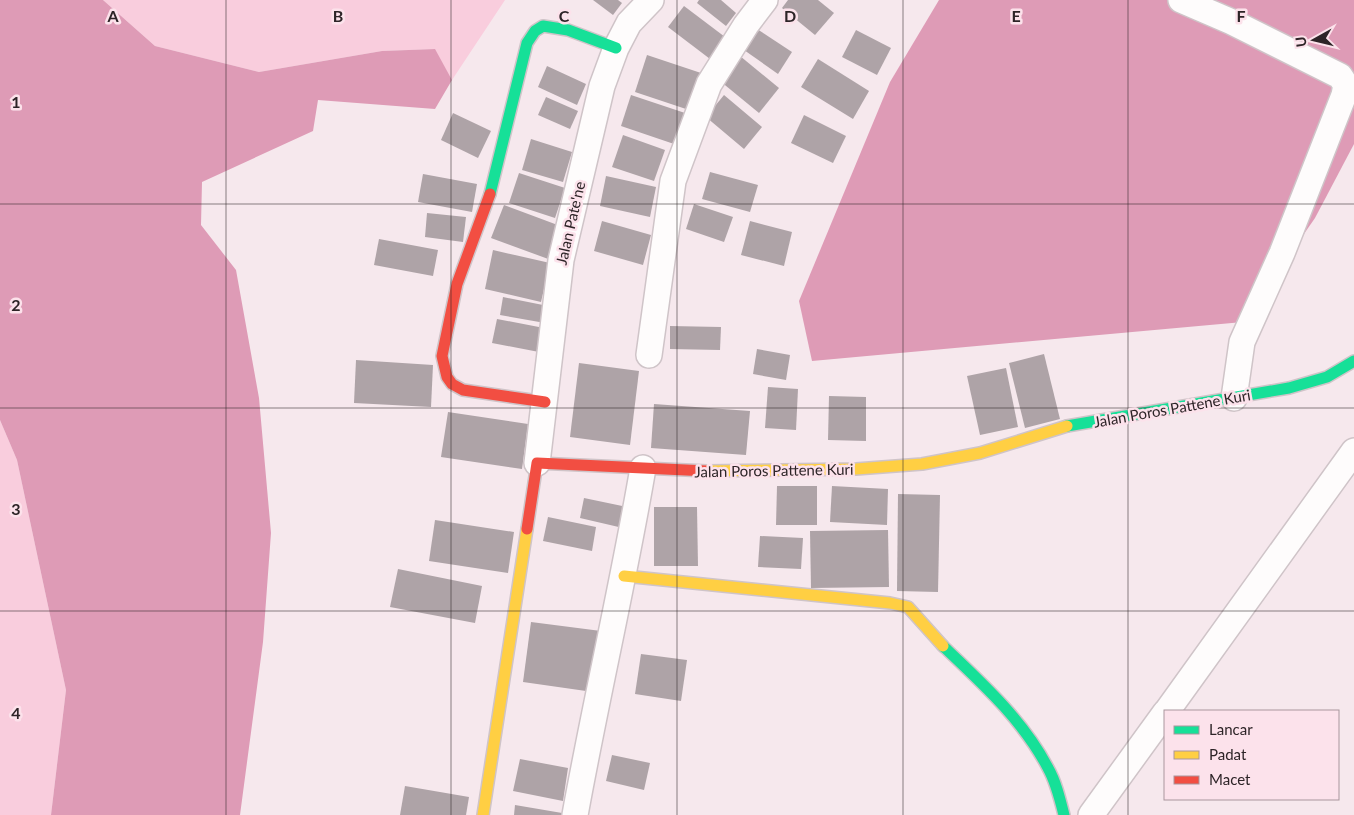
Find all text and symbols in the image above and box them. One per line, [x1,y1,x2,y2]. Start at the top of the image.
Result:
text: A [106,6,119,25]
text: B [333,6,343,25]
text: C [559,6,570,25]
text: D [784,6,796,25]
text: E [1011,6,1021,25]
text: F [1236,6,1246,25]
north arrow [1289,15,1339,65]
text: U [1291,36,1310,48]
text: 1 [11,92,21,111]
street label: Jalan Pate'ne [552,179,588,267]
text: 2 [11,295,21,314]
street label: Jalan Poros Pattene Kuri [1092,385,1252,431]
street label: Jalan Poros Pattene Kuri [694,460,854,480]
text: 3 [11,499,21,518]
text: 4 [11,703,21,722]
legend [1164,710,1339,800]
text: Lancar [1209,720,1253,738]
text: Padat [1209,745,1247,763]
text: Macet [1209,770,1251,788]

